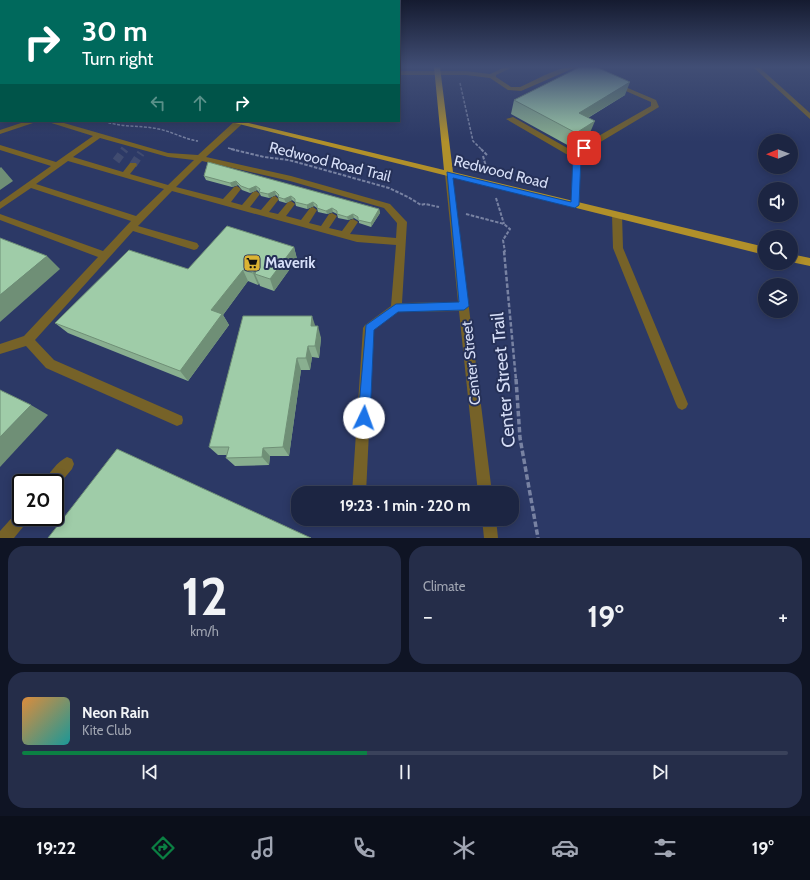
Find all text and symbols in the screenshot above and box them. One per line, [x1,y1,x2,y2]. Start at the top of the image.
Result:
text: 30 m [82,14,148,48]
icon: right [16,16,68,68]
text: Turn right [82,48,153,70]
icon: left [147,92,169,114]
icon: ahead [189,92,211,114]
icon: right [231,92,253,114]
pin [567,131,601,165]
north arrow [758,134,798,174]
map controls [758,134,798,318]
icon: arrive [573,137,595,159]
street label: Redwood Road Trail [267,138,393,186]
street label: Redwood Road [452,152,550,192]
button: sound [758,182,798,222]
button: search [758,230,798,270]
supermarket icon: Maverik [242,253,262,273]
place label: Maverik [265,254,316,272]
button: layers [758,278,798,318]
street label: Center Street Trail [486,311,520,448]
street label: Center Street [458,320,484,406]
position arrow [343,397,385,439]
speed limit sign: 20 [12,474,64,526]
text: 19:23 · 1 min · 220 m [340,497,470,515]
text: 12 [181,565,228,628]
text: Climate [423,578,465,594]
text: 19° [587,598,624,635]
text: − [423,603,433,630]
text: + [778,603,788,630]
text: km/h [190,623,219,639]
text: Neon Rain [82,704,149,722]
text: Kite Club [82,722,131,738]
icon: previous [139,761,161,783]
icon: pause [394,761,416,783]
icon: next [649,761,671,783]
icon: directions [149,834,177,862]
icon: music [249,834,277,862]
icon: phone [350,834,378,862]
icon: climate [450,834,478,862]
icon: car [551,834,579,862]
icon: filters [651,834,679,862]
text: 19:22 [36,837,76,859]
text: 19° [752,837,774,859]

